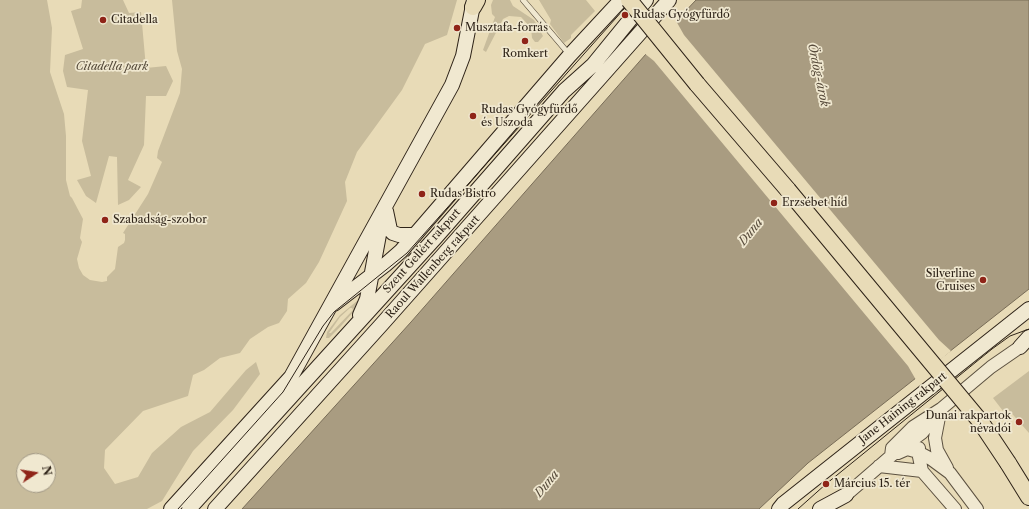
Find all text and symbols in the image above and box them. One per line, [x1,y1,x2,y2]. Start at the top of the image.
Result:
place label: Rudas Gyógyfürdő [633,8,730,22]
marker: Rudas Gyógyfürdő [620,10,630,20]
place label: Citadella [111,13,158,27]
marker: Citadella [98,15,108,25]
place label: Musztafa-forrás [465,21,548,35]
marker: Musztafa-forrás [452,23,462,33]
marker: Romkert [520,36,530,46]
water label: Ördög-árok [804,42,832,108]
place label: Romkert [502,47,548,61]
park label: Citadella park [76,60,148,74]
place label: Rudas Gyógyfürdő és Uszoda [481,103,578,129]
marker: Rudas Gyógyfürdő és Uszoda [468,111,478,121]
place label: Rudas Bistro [430,187,496,201]
marker: Rudas Bistro [417,189,427,199]
place label: Erzsébet híd [782,196,847,210]
marker: Erzsébet híd [769,198,779,208]
street label: Szent Gellért rakpart [381,206,463,296]
place label: Szabadság-szobor [113,213,207,227]
street label: Raoul Wallenberg rakpart [383,213,483,321]
marker: Szabadság-szobor [100,215,110,225]
water label: Duna [736,216,766,248]
place label: Silverline Cruises [926,267,975,293]
marker: Silverline Cruises [978,275,988,285]
street label: Jane Haining rakpart [856,370,950,446]
place label: Dunai rakpartok névadói [925,409,1011,435]
marker: Dunai rakpartok névadói [1014,417,1024,427]
north arrow [16,453,56,493]
text: N [39,465,55,477]
water label: Duna [532,468,562,500]
place label: Március 15. tér [834,477,910,491]
marker: Március 15. tér [821,479,831,489]

